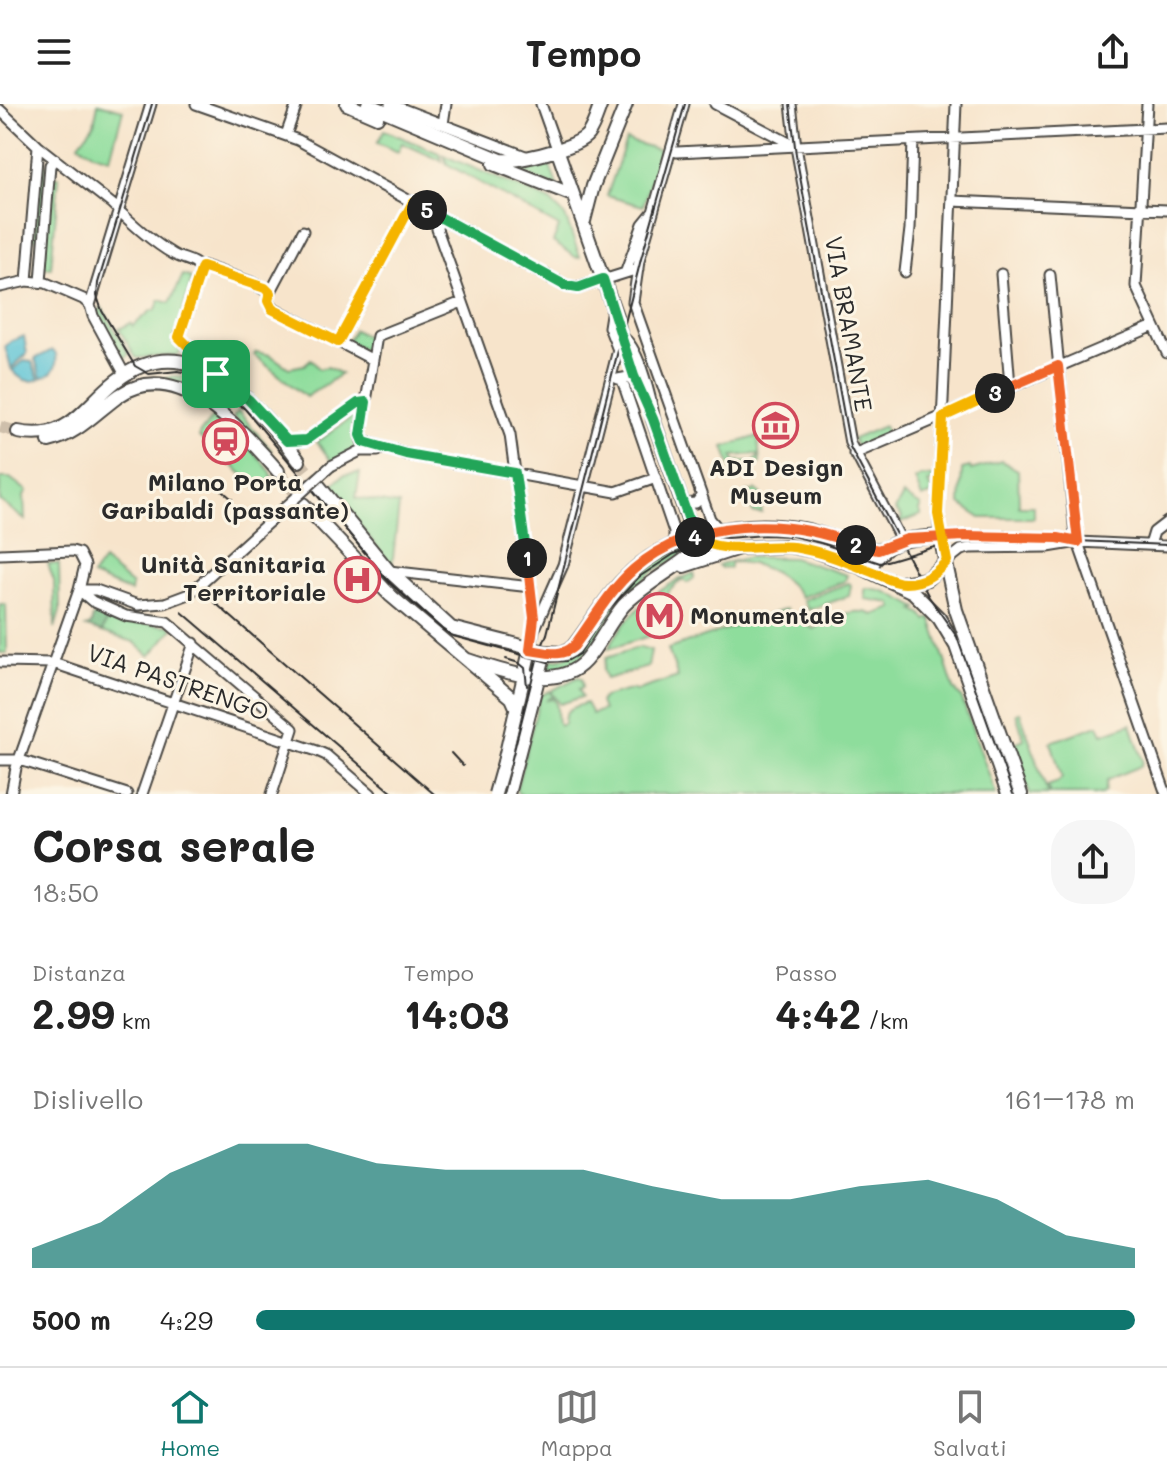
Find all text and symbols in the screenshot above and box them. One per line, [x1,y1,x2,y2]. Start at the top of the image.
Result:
text: Tempo [526,29,641,76]
icon: menu [32,30,76,74]
icon: share [1091,30,1135,74]
pin: 5 [407,190,447,230]
text: 5 [421,195,433,224]
street label: VIA BRAMANTE [819,234,880,414]
pin [182,340,250,408]
icon: arrive [194,352,238,396]
pin: 3 [975,373,1015,413]
text: 3 [988,378,1002,407]
museum icon: ADI Design Museum [752,402,800,450]
station icon: Milano Porta Garibaldi (passante) [201,417,249,465]
place label: ADI Design Museum [709,451,843,510]
place label: Milano Porta Garibaldi (passante) [101,466,349,525]
pin: 4 [675,517,715,557]
text: 4 [688,522,702,551]
pin: 2 [836,525,876,565]
text: 2 [850,530,862,559]
pin: 1 [507,538,547,578]
text: 1 [522,543,532,572]
place label: Unità Sanitaria Territoriale [141,548,326,607]
hospital icon: Unità Sanitaria Territoriale [333,555,381,603]
metro station icon: Monumentale [635,592,683,640]
place label: Monumentale [690,599,845,630]
street label: VIA PASTRENGO [84,636,273,727]
text: Corsa serale [32,816,316,873]
button: share [1051,820,1135,904]
text: 18:50 [32,875,99,909]
text: Distanza [32,958,126,987]
text: Tempo [404,958,474,987]
text: Passo [775,958,837,987]
text: 2.99 [32,987,115,1039]
text: 14:03 [404,987,509,1039]
text: 4:42 [775,987,861,1039]
text: km [115,1006,151,1035]
text: /km [861,1006,909,1035]
text: Dislivello [32,1082,143,1116]
text: 161–178 m [1004,1082,1135,1116]
text: 500 m [32,1303,111,1337]
text: 4:29 [160,1303,213,1337]
tab: Home [160,1385,220,1462]
tab: Mappa [541,1385,613,1462]
tab: Salvati [933,1385,1007,1462]

